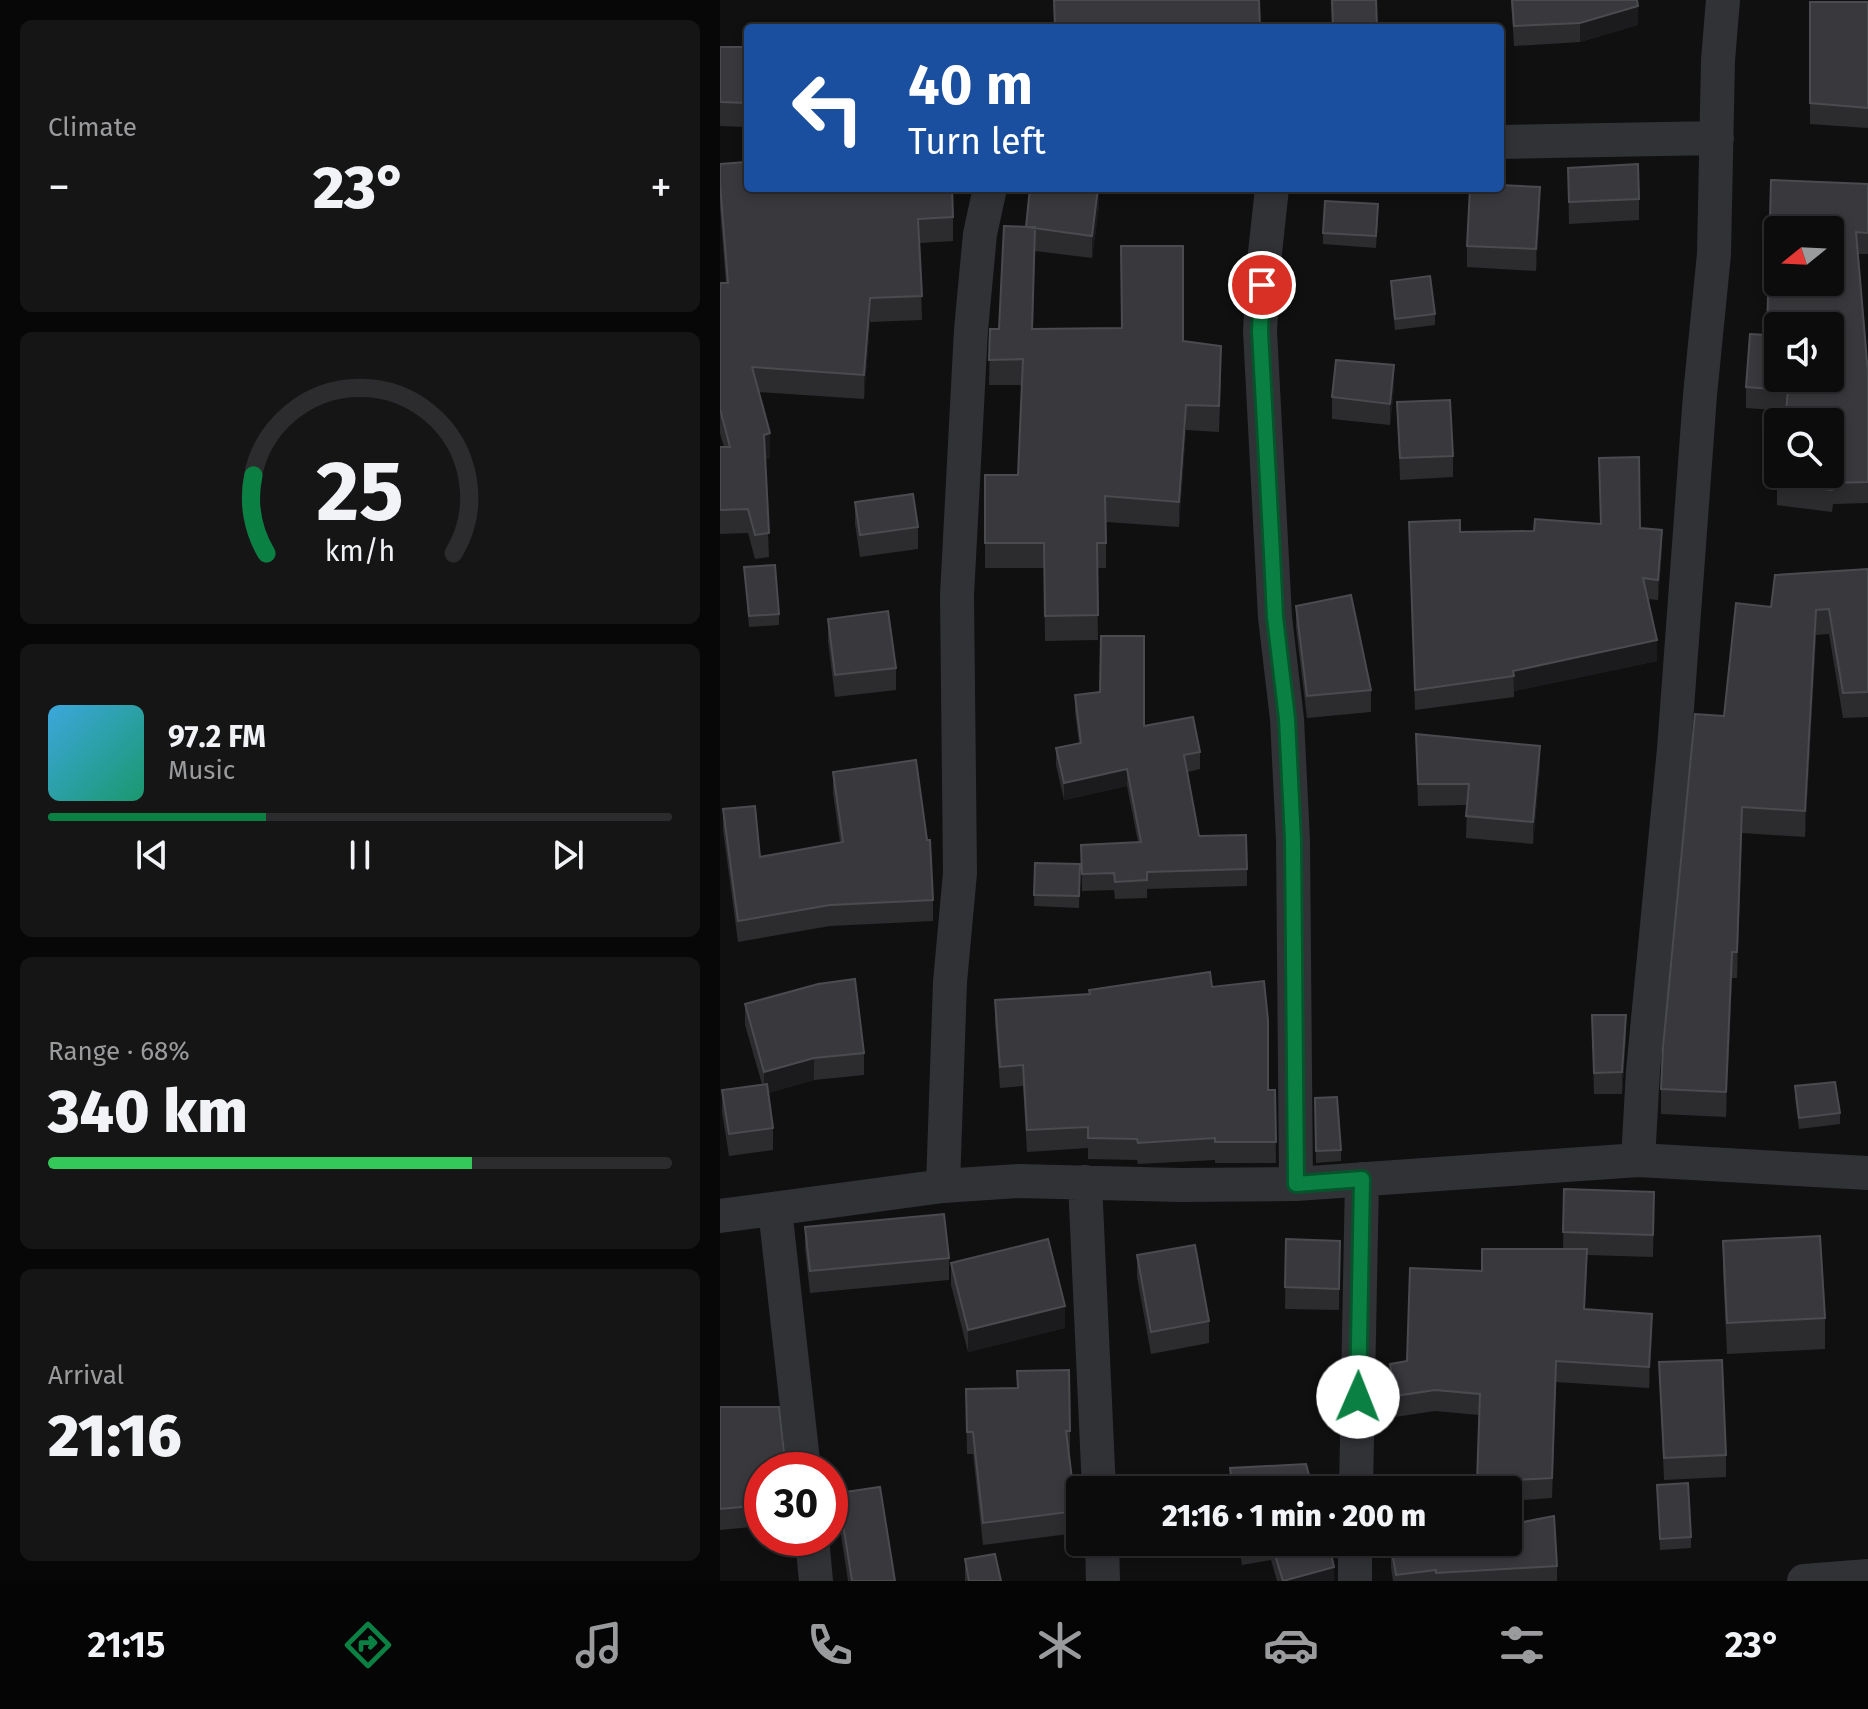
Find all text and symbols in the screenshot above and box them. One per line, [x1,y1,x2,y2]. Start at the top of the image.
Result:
text: 40 m [908,52,1033,119]
icon: left [776,56,880,160]
text: Climate [48,112,137,143]
text: Turn left [908,120,1046,164]
text: 23° [313,152,407,224]
text: − [48,161,70,214]
text: + [650,161,672,214]
north arrow [1764,216,1844,296]
map controls [1764,216,1844,488]
pin [1228,251,1296,319]
icon: arrive [1240,263,1284,307]
button: sound [1764,312,1844,392]
button: search [1764,408,1844,488]
text: 25 [316,442,404,542]
text: km/h [325,534,395,569]
text: 97.2 FM [168,719,266,755]
text: Music [168,755,235,786]
icon: previous [130,833,174,877]
icon: pause [338,833,382,877]
icon: next [546,833,590,877]
text: Range · 68% [48,1036,190,1067]
text: 340 km [48,1076,248,1148]
position arrow [1316,1355,1400,1439]
text: Arrival [48,1360,124,1391]
text: 21:16 [48,1400,182,1472]
speed limit sign: 30 [744,1452,848,1556]
text: 21:16 · 1 min · 200 m [1162,1498,1426,1534]
icon: directions [340,1617,396,1673]
icon: music [571,1617,627,1673]
icon: phone [802,1617,858,1673]
icon: climate [1032,1617,1088,1673]
icon: car [1263,1617,1319,1673]
icon: filters [1494,1617,1550,1673]
text: 21:15 [87,1623,165,1667]
text: 23° [1725,1623,1781,1667]

